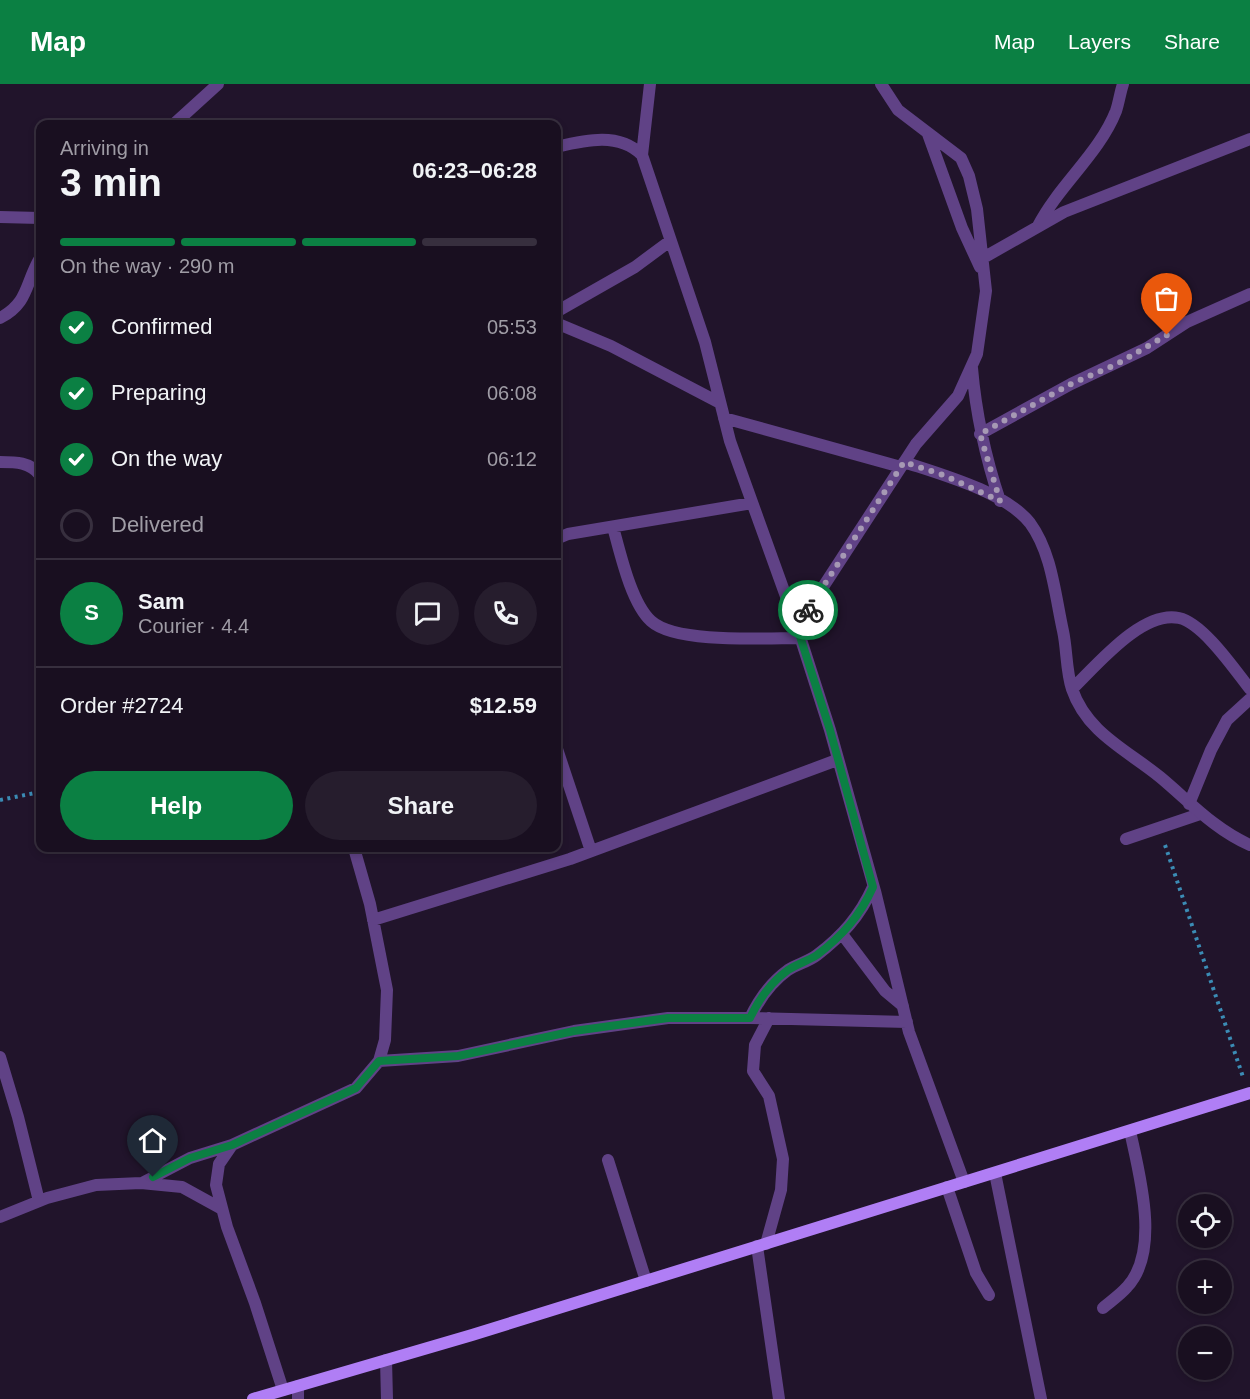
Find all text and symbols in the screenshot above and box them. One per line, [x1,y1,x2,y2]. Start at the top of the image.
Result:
text: Map [30,26,86,57]
text: Map [994,30,1035,53]
text: Layers [1068,30,1131,53]
text: Share [1164,30,1220,53]
text: Arriving in [60,137,149,159]
text: 06:23–06:28 [412,158,537,183]
text: 3 min [60,161,162,204]
text: On the way · 290 m [60,255,235,277]
pin [1141,273,1192,335]
icon: bag [1150,282,1183,315]
icon: check [60,311,93,344]
text: Confirmed [111,314,212,339]
text: 05:53 [487,316,537,338]
icon: check [60,377,93,410]
text: Preparing [111,380,206,405]
text: 06:08 [487,382,537,404]
icon: check [60,443,93,476]
text: On the way [111,446,222,471]
text: 06:12 [487,448,537,470]
text: Delivered [111,512,204,537]
courier [778,580,838,640]
button: chat [396,582,459,645]
button: phone [474,582,537,645]
text: Sam [138,589,184,614]
icon: bike [792,594,825,627]
text: S [84,600,99,625]
text: Courier · 4.4 [138,615,249,637]
text: Order #2724 [60,693,184,718]
text: $12.59 [470,693,537,718]
button: Help [60,771,293,840]
button: Share [305,771,537,840]
pin [127,1115,178,1177]
icon: home [136,1124,169,1157]
map controls [1178,1194,1232,1380]
button: locate [1178,1194,1232,1248]
button: + [1178,1260,1232,1314]
button: − [1178,1326,1232,1380]

